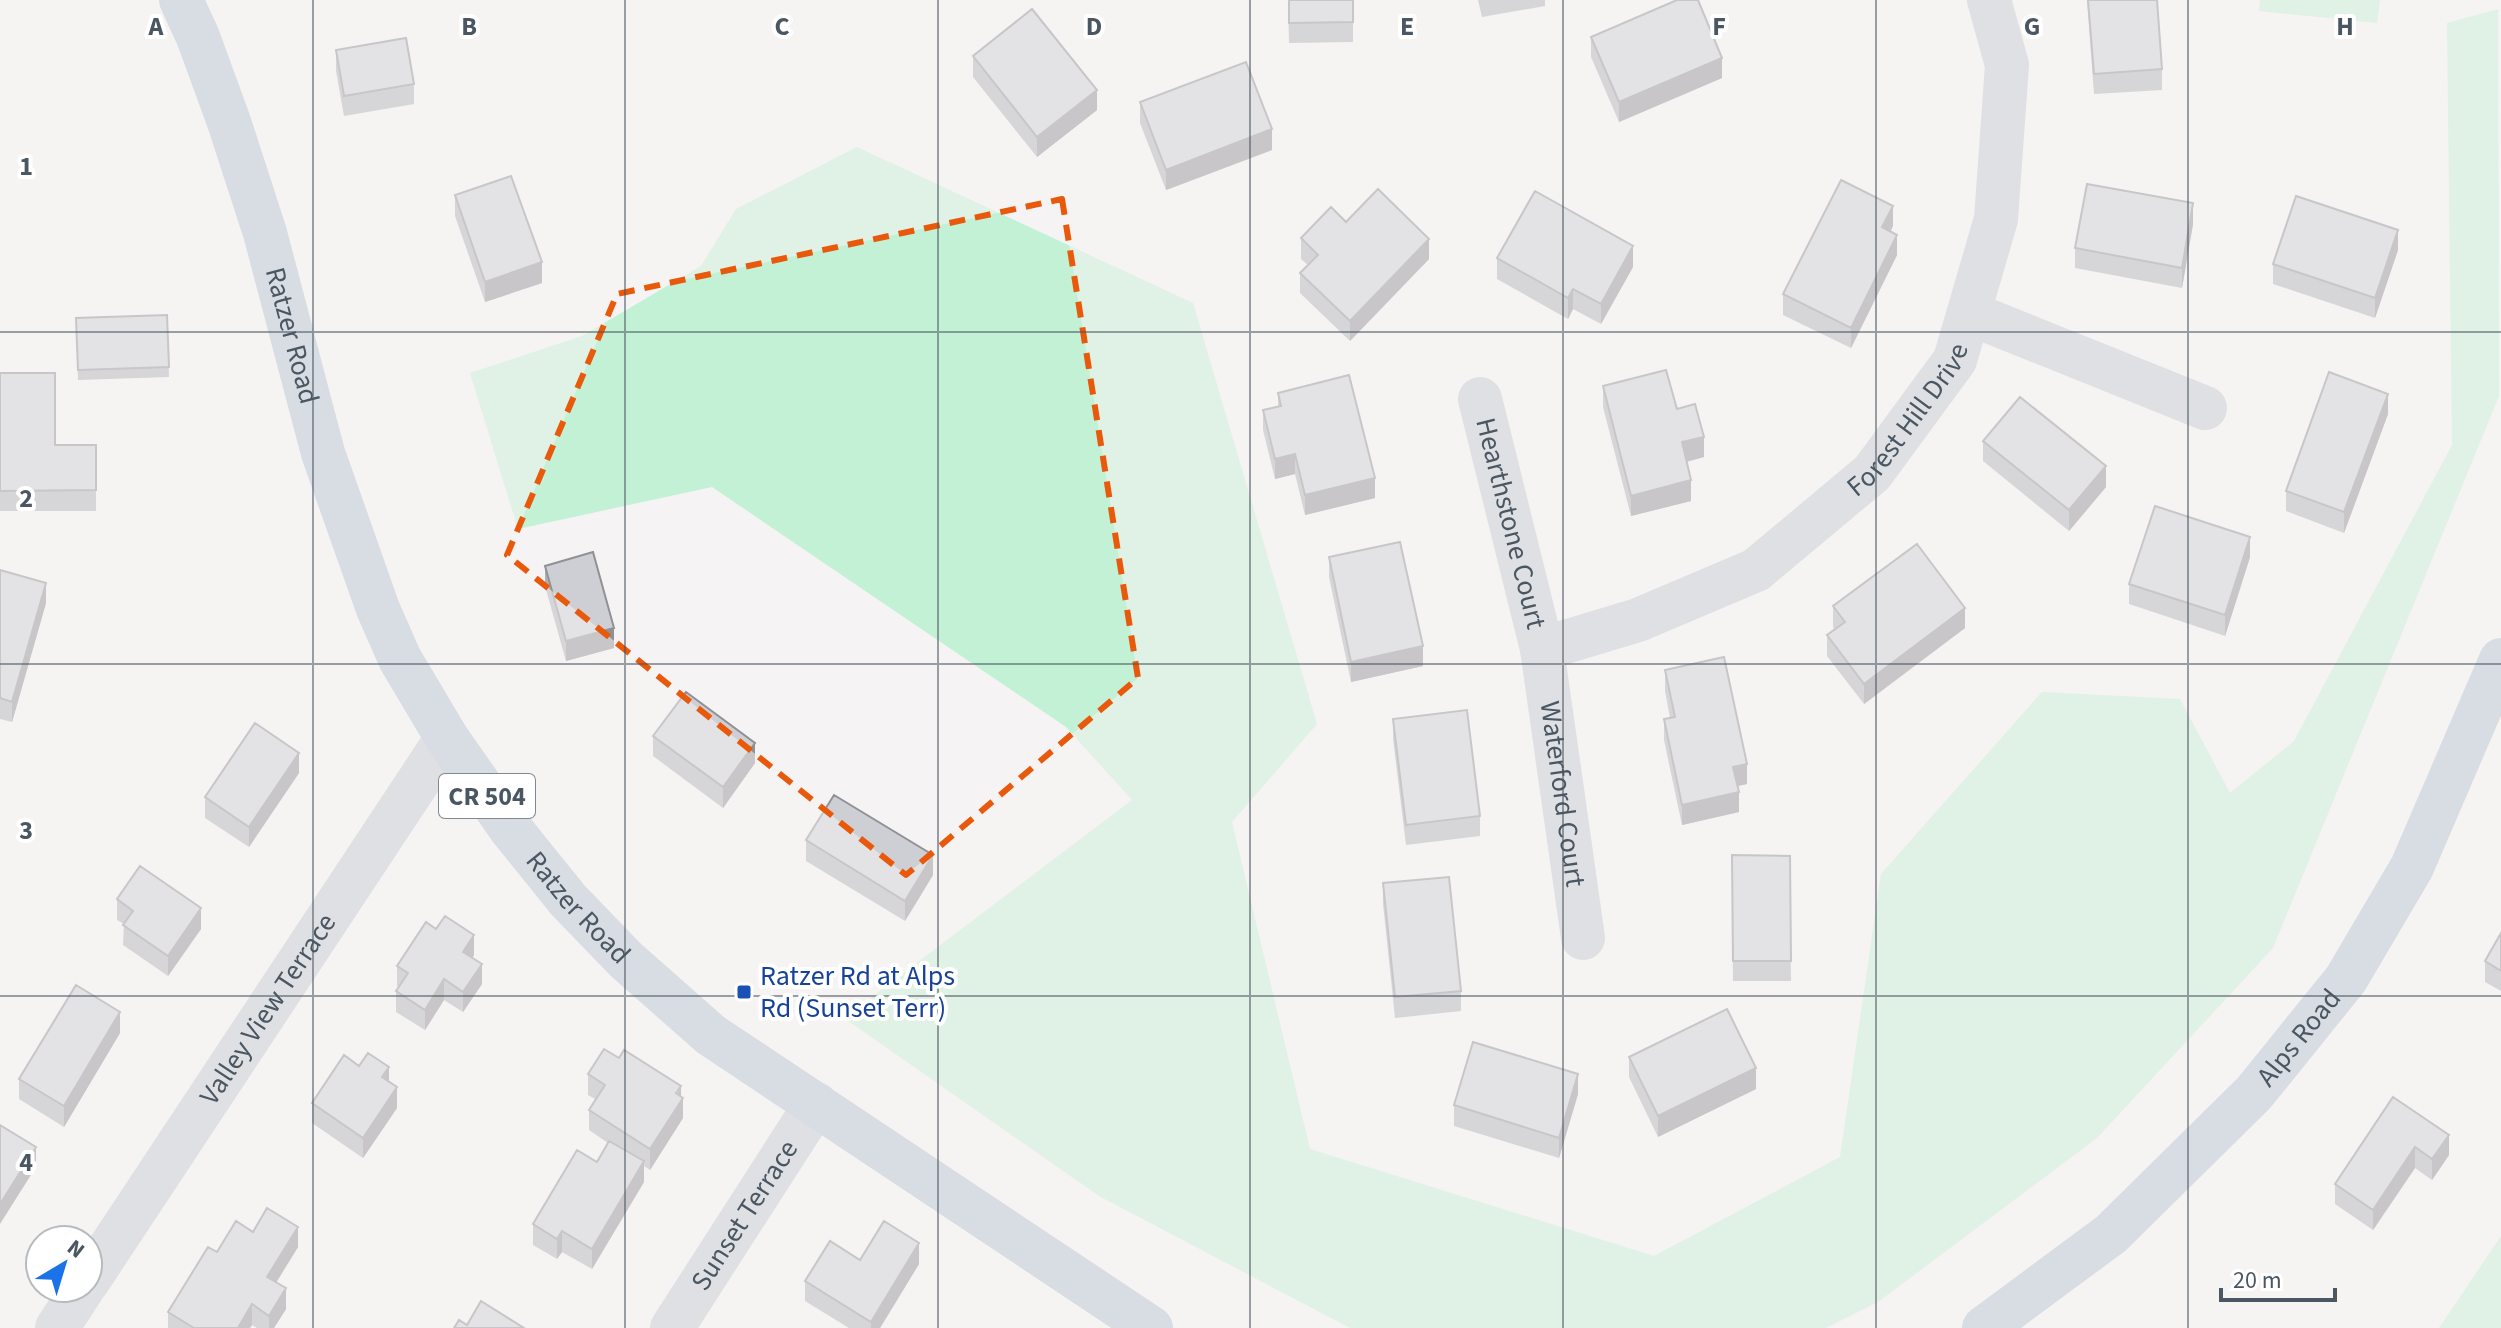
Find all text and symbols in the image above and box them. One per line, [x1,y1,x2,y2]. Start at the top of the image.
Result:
text: A [148,8,165,45]
text: B [461,8,477,45]
text: C [774,8,790,45]
text: D [1086,8,1102,45]
text: E [1400,8,1414,45]
text: F [1712,8,1726,45]
text: G [2024,8,2040,45]
text: H [2336,8,2354,45]
text: 1 [19,148,33,185]
street label: Ratzer Road [255,263,329,408]
street label: Forest Hill Drive [1838,339,1979,506]
street label: Hearthstone Court [1465,413,1556,634]
text: 2 [19,480,33,517]
street label: Waterford Court [1530,698,1596,890]
road number: CR 504 [439,774,535,818]
text: 3 [19,812,33,849]
street label: Ratzer Road [516,843,640,973]
street label: Valley View Terrace [190,905,346,1113]
place label: Ratzer Rd at Alps Rd (Sunset Terr) [760,956,955,1028]
street label: Alps Road [2247,980,2350,1095]
marker: Ratzer Rd at Alps Rd (Sunset Terr) [735,983,753,1001]
street label: Sunset Terrace [681,1132,808,1298]
text: 4 [19,1144,33,1181]
north arrow [24,1224,104,1304]
text: N [60,1232,91,1266]
scale bar [2221,1252,2335,1302]
text: 20 m [2233,1263,2282,1298]

